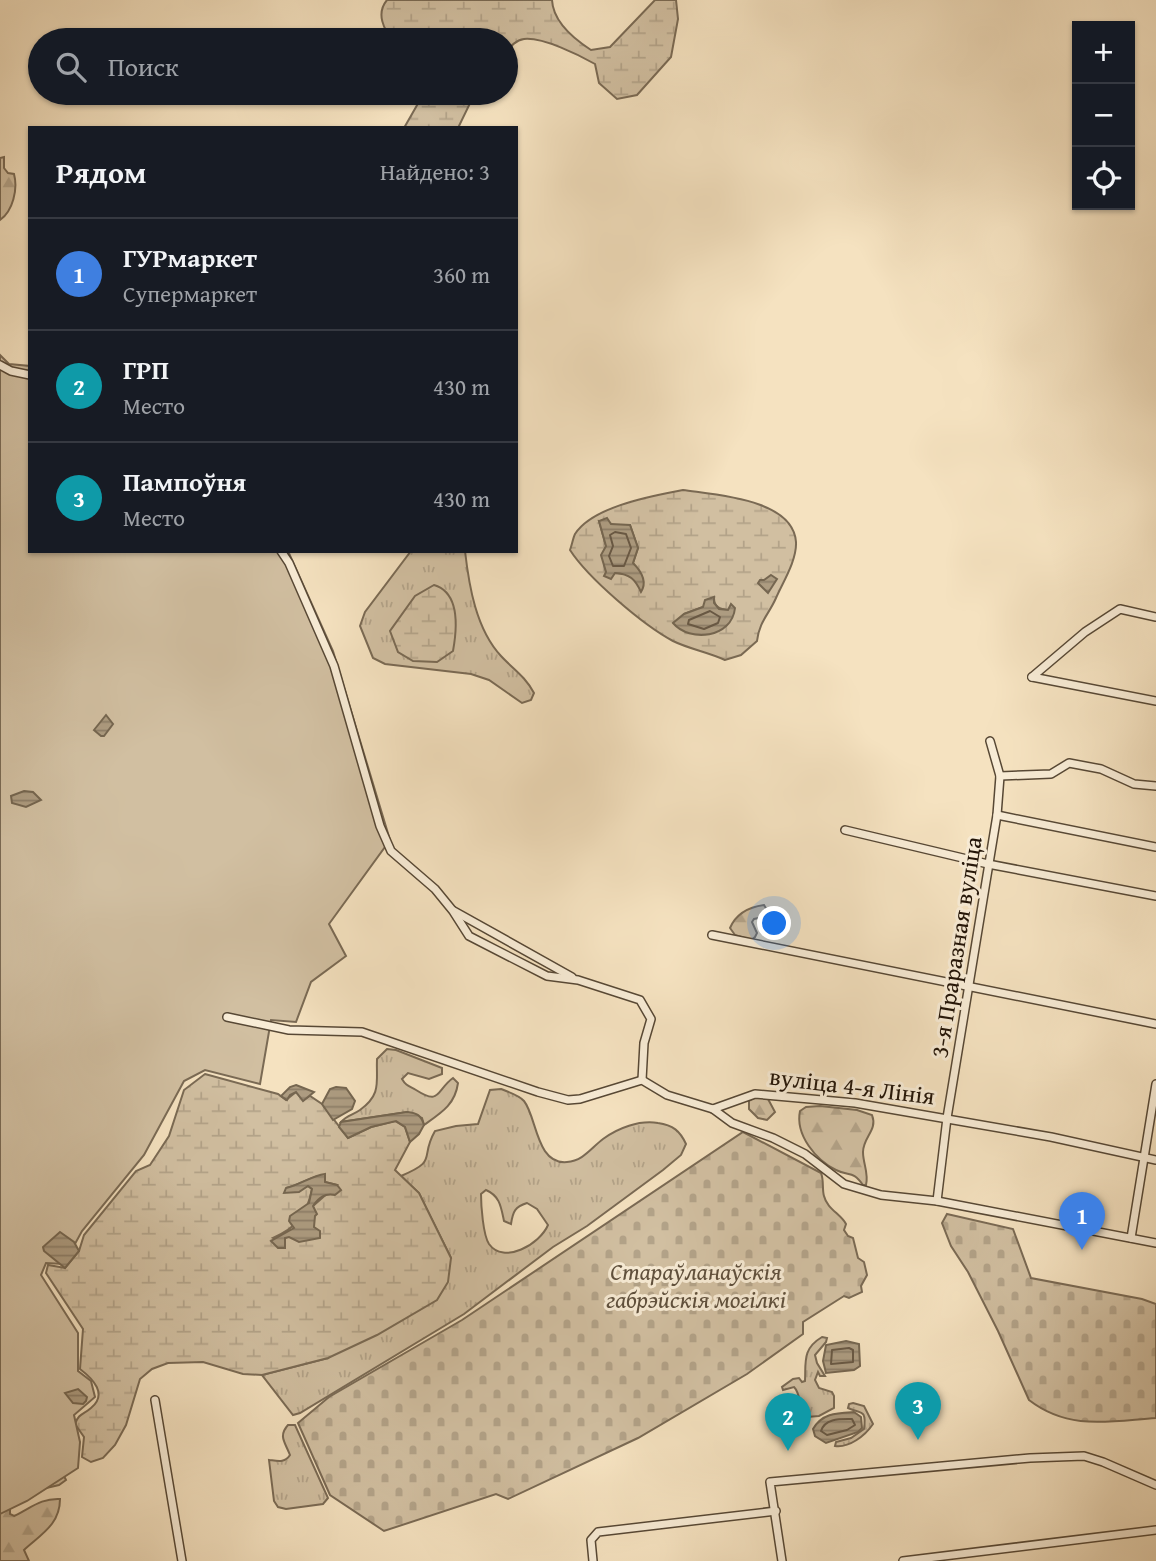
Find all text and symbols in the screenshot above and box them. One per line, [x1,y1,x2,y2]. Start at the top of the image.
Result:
map controls [1072,21,1135,210]
button: + [1072,21,1135,84]
search box [28,28,518,105]
text: Поиск [108,47,179,86]
icon: search [52,48,90,86]
button: − [1072,84,1135,147]
button: locate [1072,147,1135,210]
text: Рядом [56,150,147,194]
text: Найдено: 3 [380,155,490,188]
text: ГУРмаркет [123,238,257,277]
text: 1 [73,258,85,291]
text: 360 m [433,258,490,291]
text: Супермаркет [123,277,257,310]
text: ГРП [123,350,169,389]
text: 2 [73,370,85,403]
text: 430 m [433,370,490,403]
text: Место [123,389,185,422]
text: Пампоўня [123,462,246,501]
text: 3 [73,482,85,515]
text: 430 m [433,482,490,515]
text: Место [123,501,185,534]
street label: 3-я Праразная вуліца [921,833,991,1060]
your location [757,906,791,940]
street label: вуліца 4-я Лінія [767,1058,937,1114]
pin: 1 [1059,1192,1105,1250]
park label: Стараўланаўскія габрэйскія могілкі [606,1254,786,1317]
pin: 3 [895,1382,941,1440]
pin: 2 [765,1393,811,1451]

